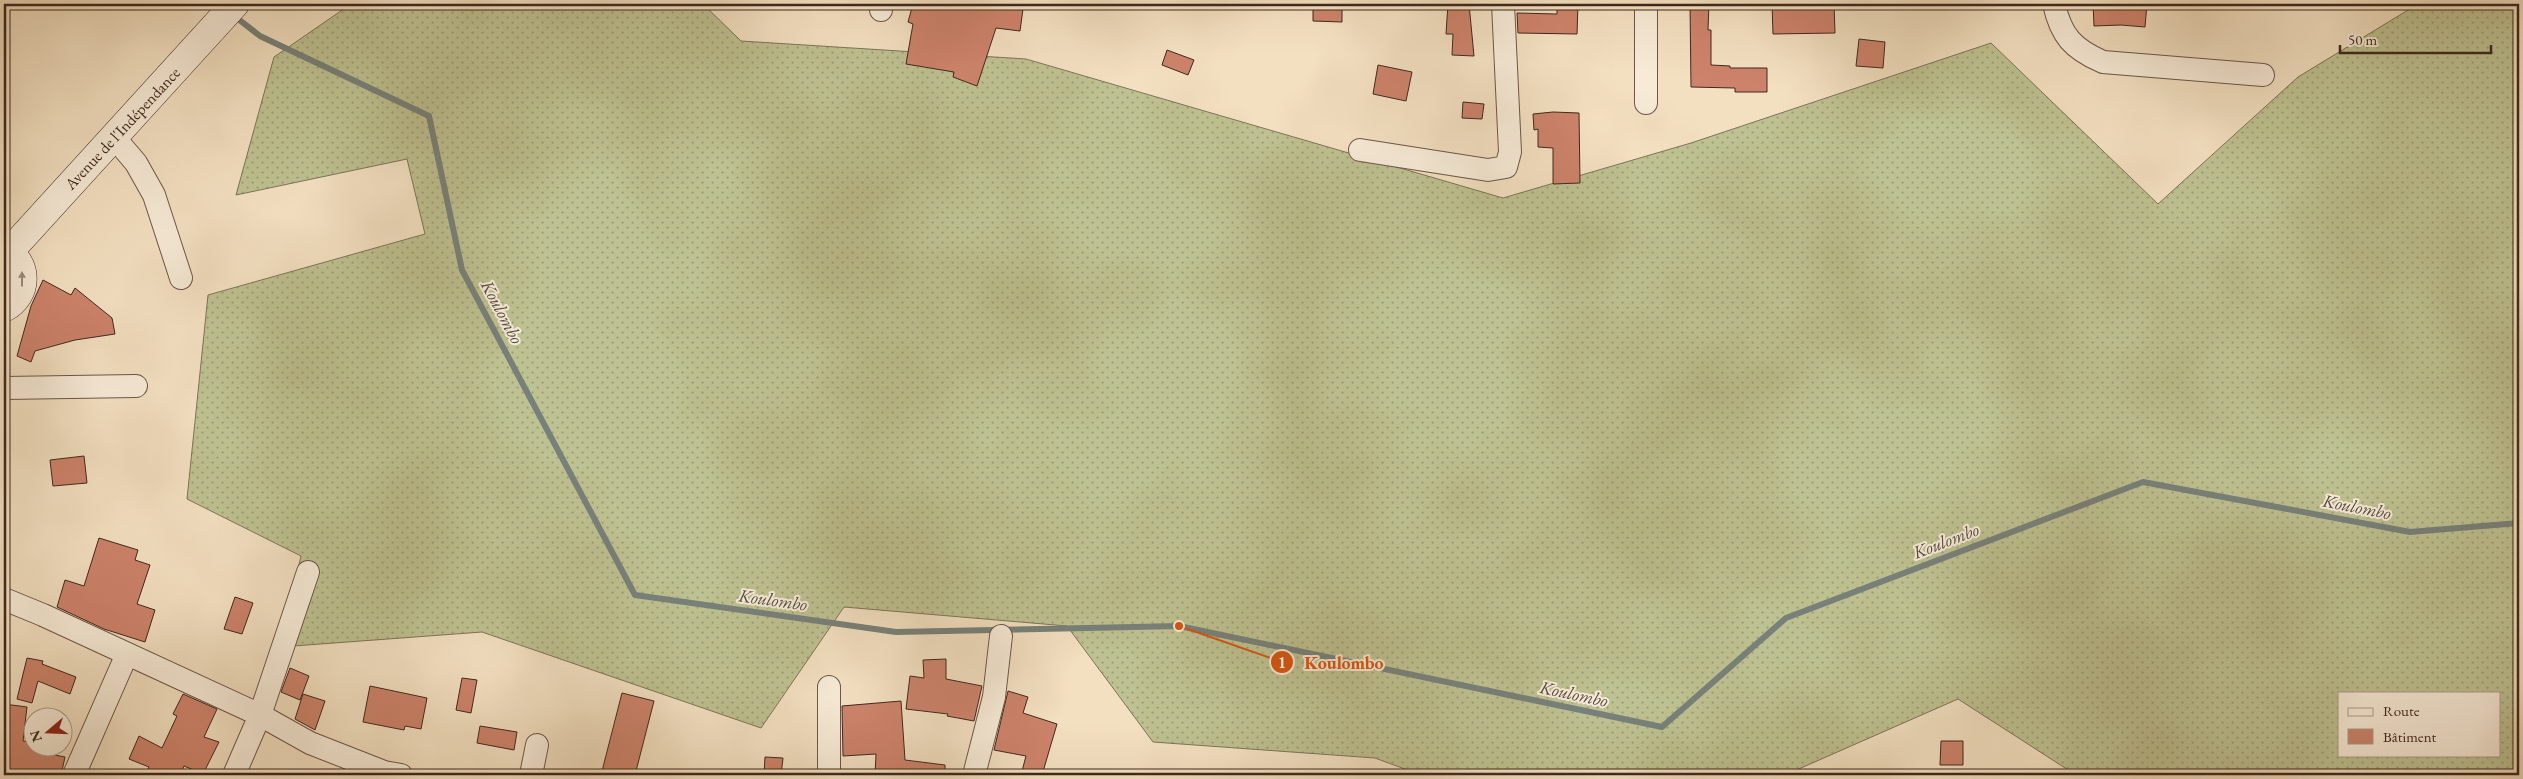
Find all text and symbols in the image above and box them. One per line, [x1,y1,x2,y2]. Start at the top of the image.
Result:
scale bar [2340,22,2492,54]
text: 50 m [2348,30,2377,49]
street label: Avenue de l'Indépendance [59,63,185,195]
one-way arrow [18,270,26,286]
water label: Koulombo [476,275,529,348]
water label: Koulombo [2320,488,2393,524]
water label: Koulombo [1909,517,1982,564]
water label: Koulombo [736,583,809,616]
callout: Koulombo [1269,646,1394,679]
text: Koulombo [1304,651,1384,674]
text: 1 [1278,653,1286,672]
water label: Koulombo [1537,675,1610,712]
legend [2338,692,2500,756]
text: Route [2383,701,2420,720]
north arrow [22,706,72,756]
text: N [25,727,46,745]
text: Bâtiment [2383,727,2437,746]

